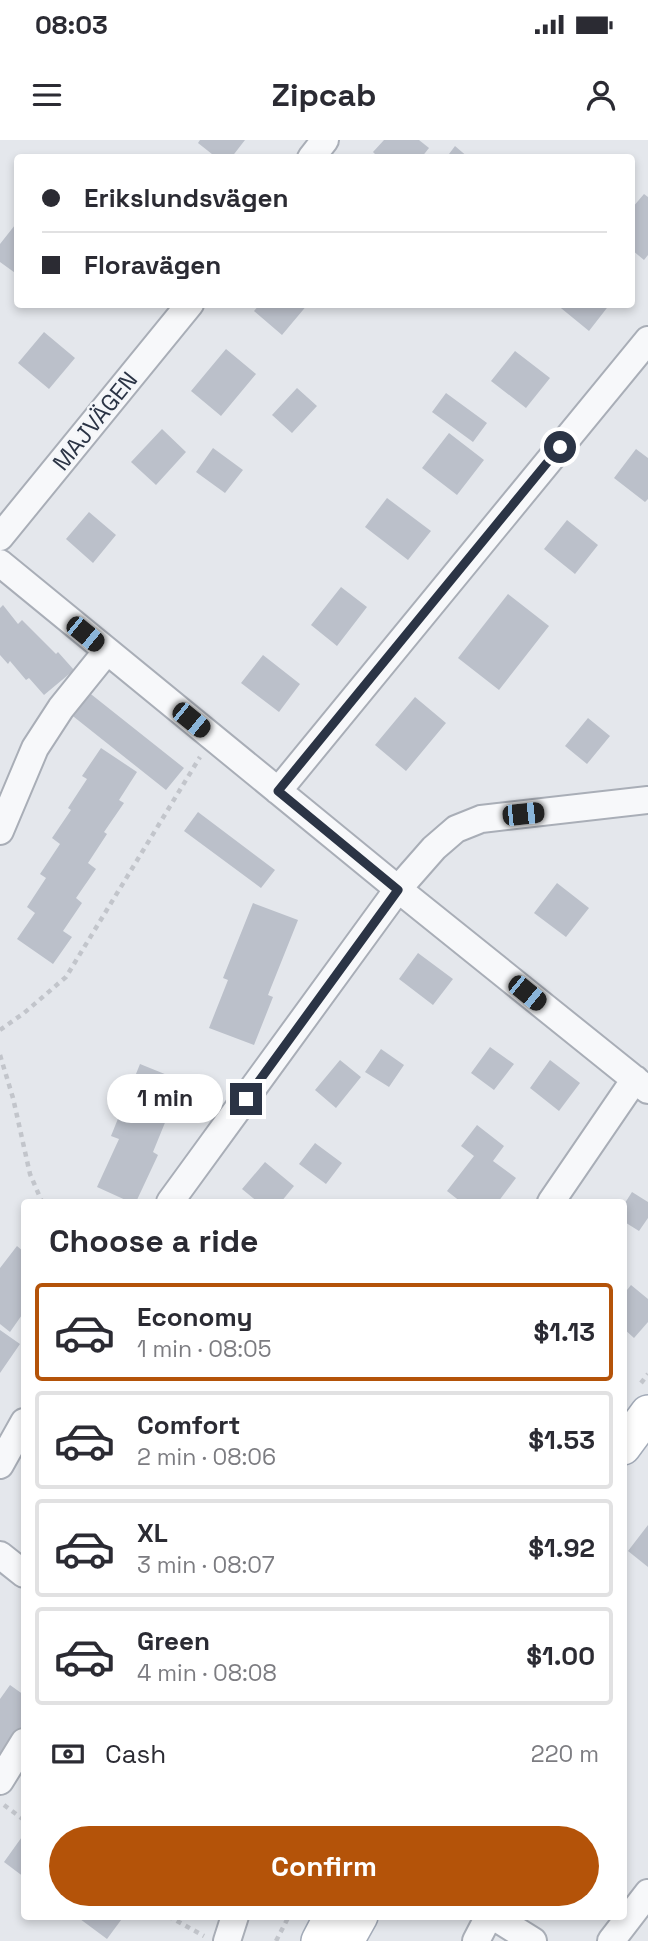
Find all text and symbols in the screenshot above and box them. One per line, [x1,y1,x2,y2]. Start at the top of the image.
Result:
text: 08:03 [35,8,108,42]
text: Zipcab [271,75,377,115]
icon: menu [28,76,66,114]
icon: person [582,76,620,114]
text: Erikslundsvägen [84,181,289,215]
text: Floravägen [84,248,221,282]
street label: MAJVÄGEN [46,365,144,477]
route start [544,431,576,463]
car [63,613,108,655]
car [169,699,214,741]
car [502,801,545,827]
car [505,972,550,1014]
callout: 1 min [106,1074,222,1124]
text: 1 min [137,1083,193,1113]
route end [230,1083,262,1115]
text: Choose a ride [49,1221,259,1261]
text: Economy [137,1300,253,1334]
icon: car [53,1301,116,1364]
text: $1.13 [534,1315,595,1349]
text: 1 min · 08:05 [137,1334,272,1364]
text: Comfort [137,1408,240,1442]
icon: car [53,1409,116,1472]
text: $1.53 [528,1423,595,1457]
text: 2 min · 08:06 [137,1442,276,1472]
text: XL [137,1516,168,1550]
icon: car [53,1517,116,1580]
text: $1.92 [528,1531,595,1565]
text: 3 min · 08:07 [137,1550,275,1580]
text: Green [137,1624,210,1658]
icon: car [53,1625,116,1688]
text: $1.00 [526,1639,595,1673]
text: 4 min · 08:08 [137,1658,277,1688]
icon: cash [49,1735,87,1773]
text: Cash [105,1737,166,1771]
text: 220 m [531,1739,599,1769]
button: Confirm [49,1826,599,1906]

